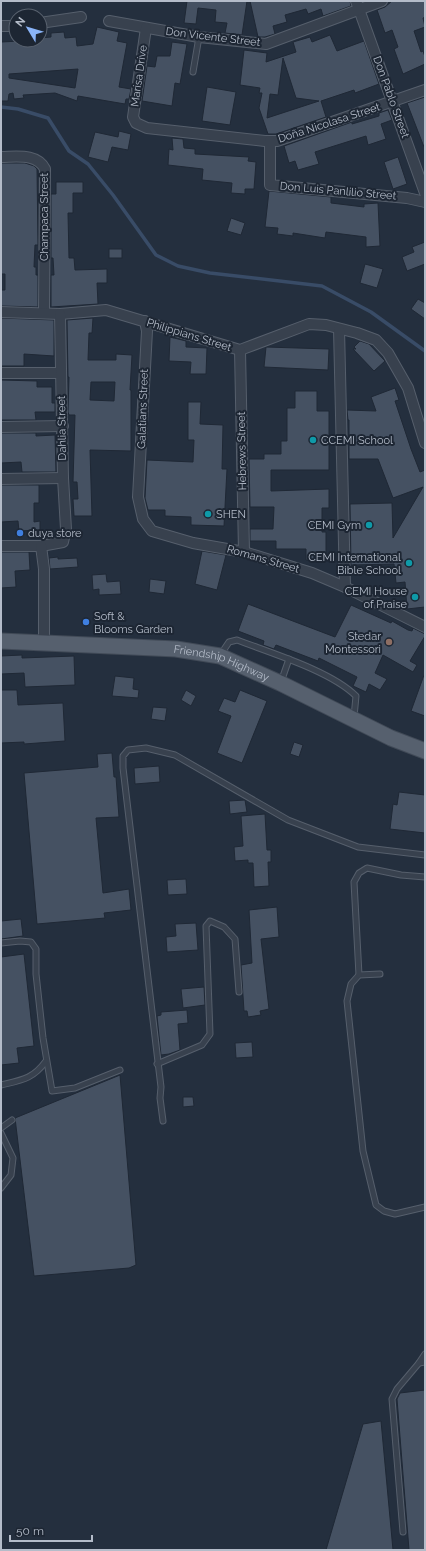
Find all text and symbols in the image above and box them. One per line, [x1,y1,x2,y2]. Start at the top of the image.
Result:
north arrow [8,8,48,48]
text: N [13,15,28,29]
street label: Don Vicente Street [165,25,261,49]
street label: Marisa Drive [128,44,150,108]
street label: Don Pablo Street [370,54,412,140]
street label: Doña Nicolasa Street [276,100,382,146]
street label: Champaca Street [38,173,51,261]
street label: Don Luis Panlilio Street [279,179,397,203]
street label: Philippians Street [145,316,233,354]
street label: Galatians Street [135,369,151,449]
street label: Dahlia Street [55,395,69,461]
street label: Hebrews Street [235,411,249,490]
place label: CCEMI School [321,434,393,447]
marker: CCEMI School [308,435,318,445]
place label: SHEN [216,508,246,521]
marker: SHEN [203,509,213,519]
place label: CEMI Gym [308,519,361,532]
marker: CEMI Gym [364,520,374,530]
place label: duya store [28,527,82,540]
marker: duya store [15,528,25,538]
street label: Romans Street [225,542,301,576]
place label: CEMI International Bible School [308,551,401,577]
marker: CEMI International Bible School [404,558,414,568]
place label: CEMI House of Praise [345,585,408,611]
marker: CEMI House of Praise [410,592,420,602]
place label: Soft & Blooms Garden [94,610,173,636]
marker: Soft & Blooms Garden [81,617,91,627]
place label: Stedar Montessori [325,630,381,656]
marker: Stedar Montessori [384,637,394,647]
street label: Friendship Highway [173,642,271,684]
scale bar [10,1517,92,1543]
text: 50 m [16,1524,44,1538]

